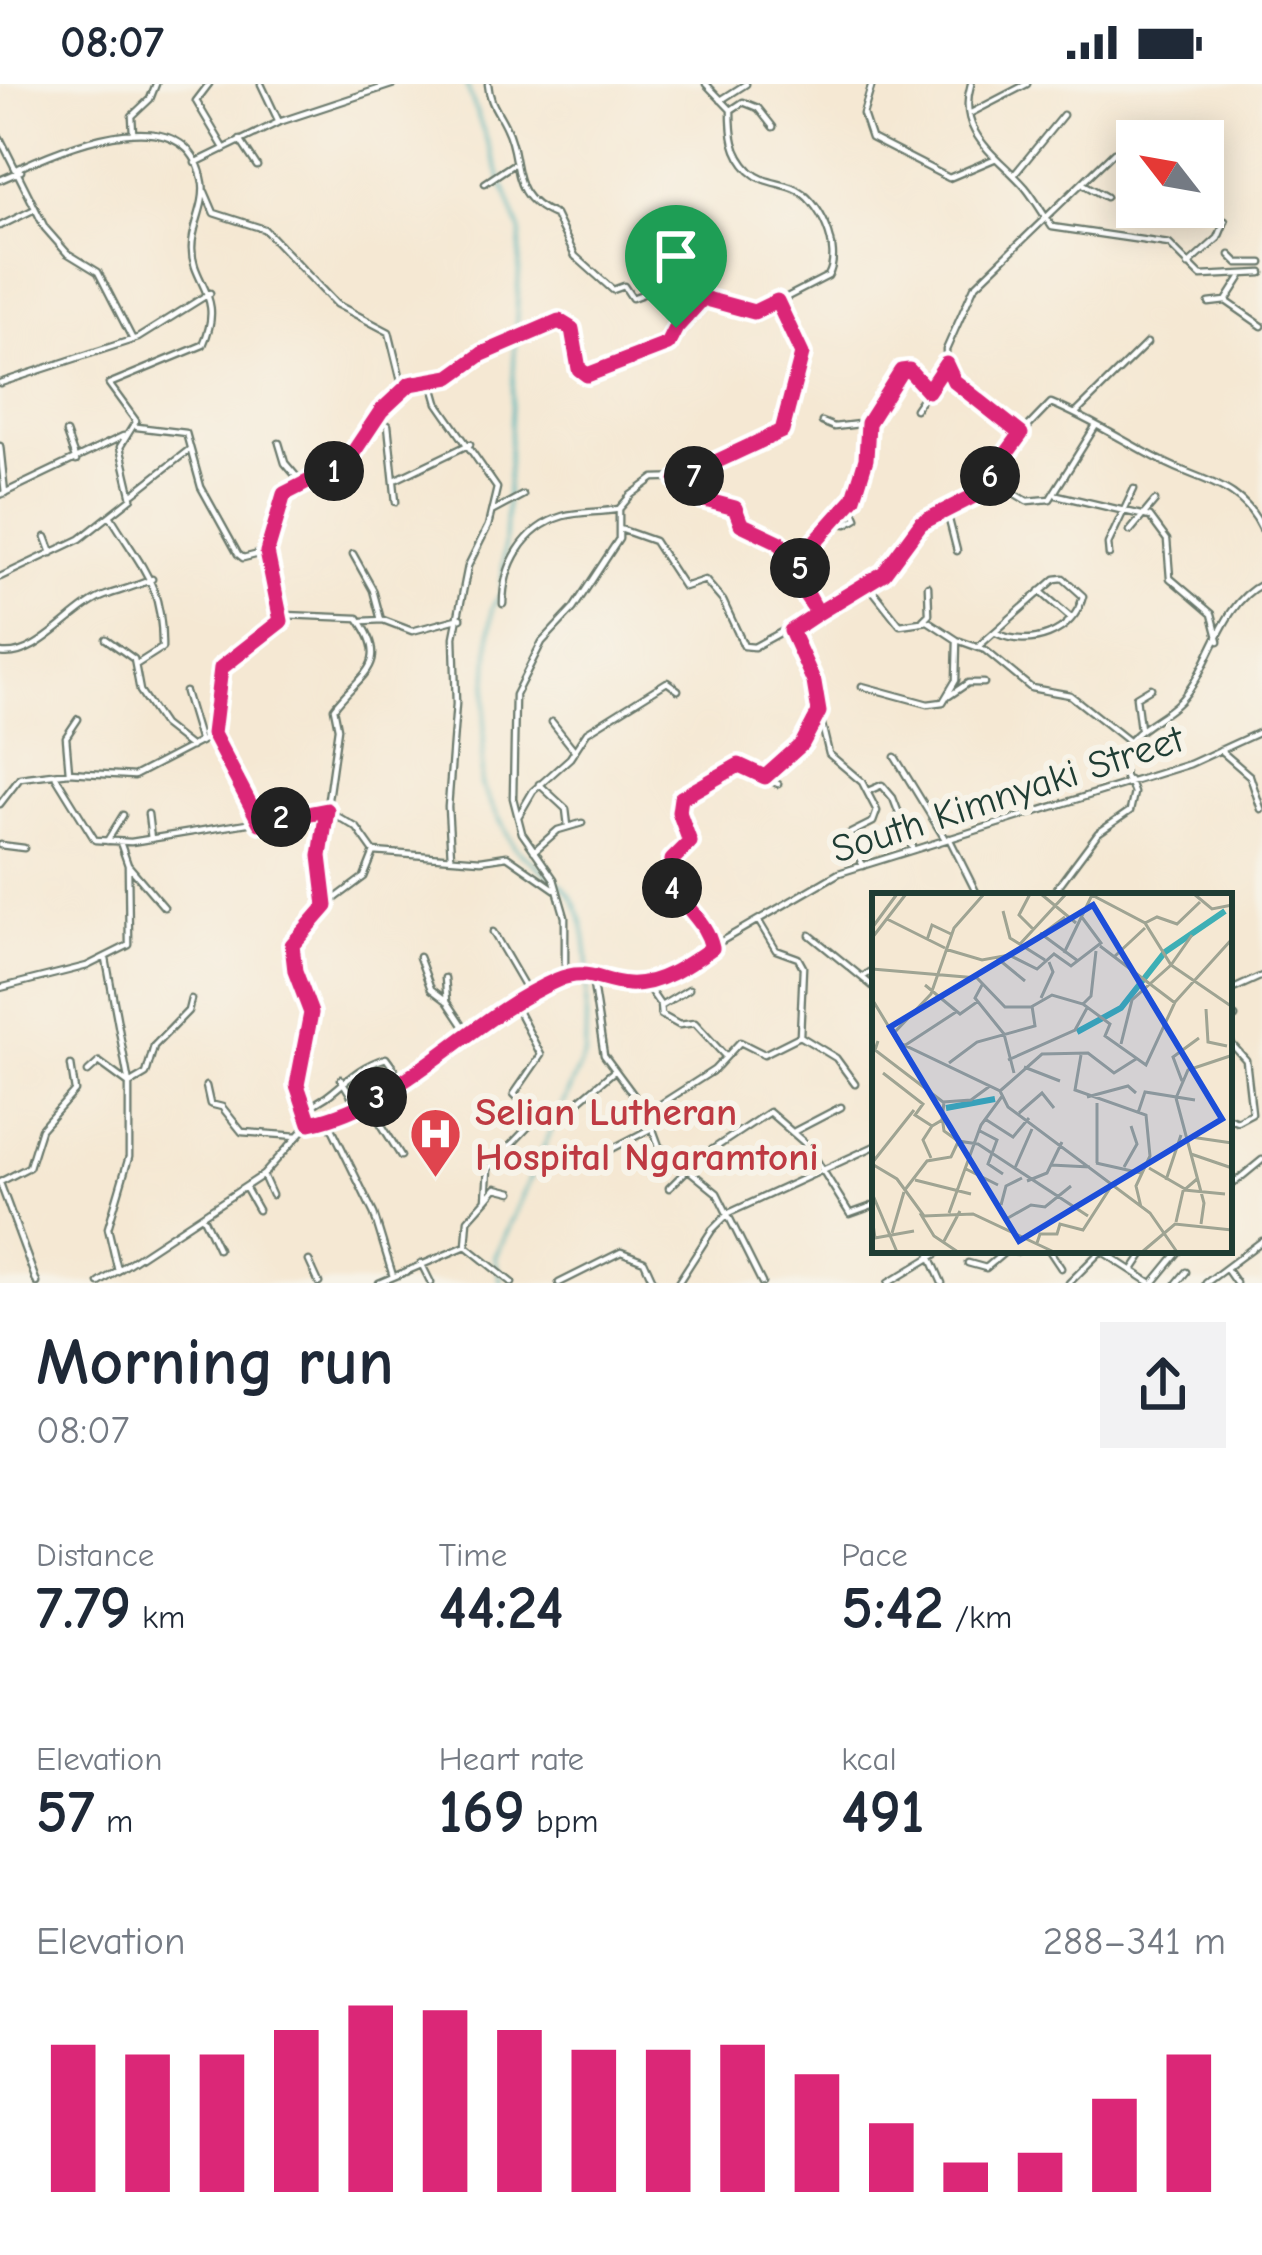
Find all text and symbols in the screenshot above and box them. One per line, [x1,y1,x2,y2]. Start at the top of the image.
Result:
text: 08:07 [60,16,164,68]
north arrow [1116,120,1224,228]
map controls [1116,120,1224,228]
pin [625,205,727,328]
icon: arrive [643,223,709,289]
pin: 1 [304,441,364,501]
pin: 7 [664,446,724,506]
pin: 6 [960,446,1020,506]
text: 1 [328,452,340,490]
text: 7 [687,457,701,495]
text: 6 [981,457,999,495]
pin: 5 [770,538,830,598]
text: 5 [791,549,809,587]
street label: South Kimnyaki Street [826,716,1191,873]
pin: 2 [251,787,311,847]
text: 2 [273,798,289,836]
pin: 4 [642,858,702,918]
text: 4 [664,869,680,907]
inset map [872,893,1232,1253]
pin: 3 [347,1067,407,1127]
text: 3 [369,1078,385,1116]
place label: Selian Lutheran Hospital Ngaramtoni [475,1090,819,1180]
hospital icon: Selian Lutheran Hospital Ngaramtoni [408,1105,464,1179]
button: share [1100,1322,1226,1448]
text: Morning run [36,1325,394,1401]
text: 08:07 [36,1408,129,1453]
text: Distance [36,1536,154,1574]
text: Time [439,1536,507,1574]
text: Pace [841,1536,908,1574]
text: 7.79 [36,1574,131,1643]
text: 44:24 [439,1574,564,1643]
text: 5:42 [841,1574,944,1643]
text: km [131,1598,185,1636]
text: /km [944,1598,1012,1636]
text: Elevation [36,1740,162,1778]
text: Heart rate [439,1740,584,1778]
text: kcal [841,1740,897,1778]
text: 57 [36,1778,95,1847]
text: 169 [439,1778,525,1847]
text: 491 [841,1778,924,1847]
text: m [95,1802,133,1840]
text: bpm [525,1802,599,1840]
text: Elevation [36,1919,185,1964]
text: 288–341 m [1043,1919,1226,1964]

